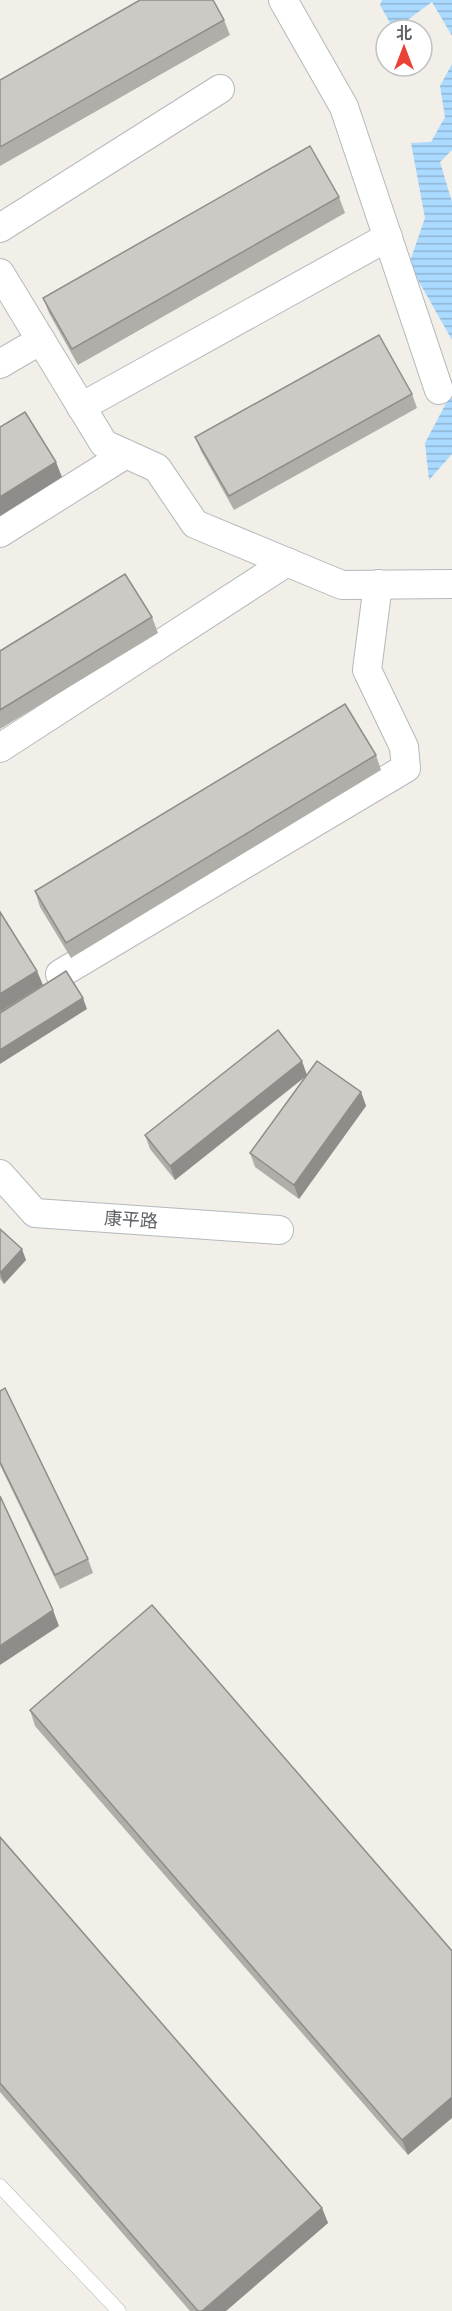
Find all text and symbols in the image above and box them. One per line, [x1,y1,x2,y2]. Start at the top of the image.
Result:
north arrow [374,18,434,78]
text: 北 [396,23,412,44]
street label: 康平路 [103,1206,159,1233]

